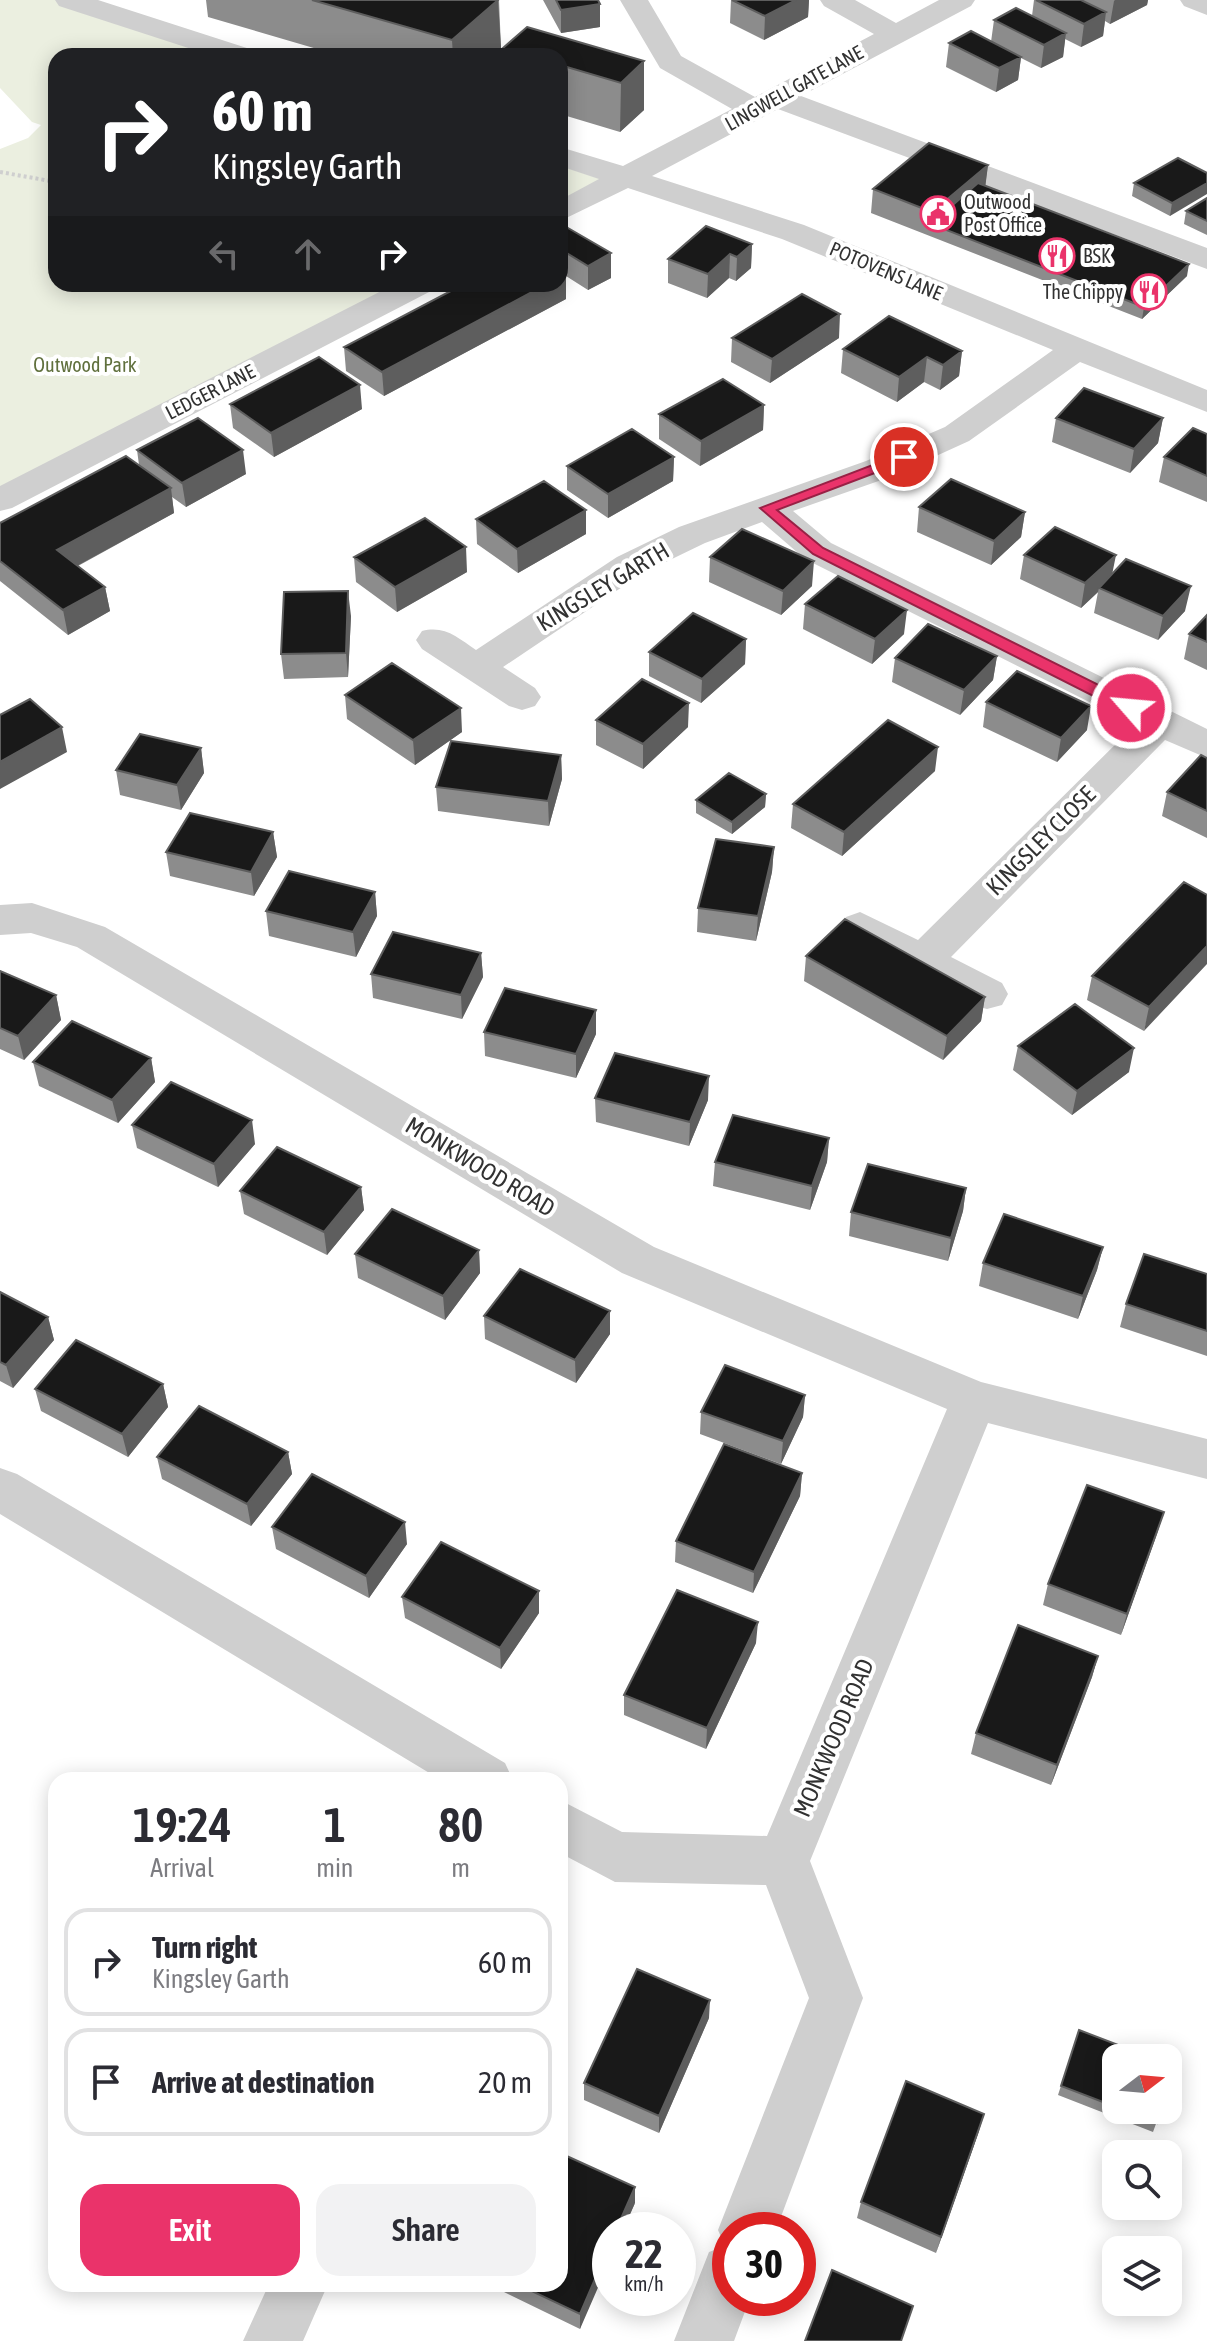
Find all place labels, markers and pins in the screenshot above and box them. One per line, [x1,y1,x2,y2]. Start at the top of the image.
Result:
place label: Outwood Post Office [964,190,1042,236]
public building icon: Outwood Post Office [919,195,957,233]
restaurant icon: BSK [1038,237,1076,275]
place label: BSK [1083,244,1111,267]
restaurant icon: The Chippy [1130,273,1168,311]
place label: The Chippy [1043,280,1123,303]
pin [870,423,938,491]

